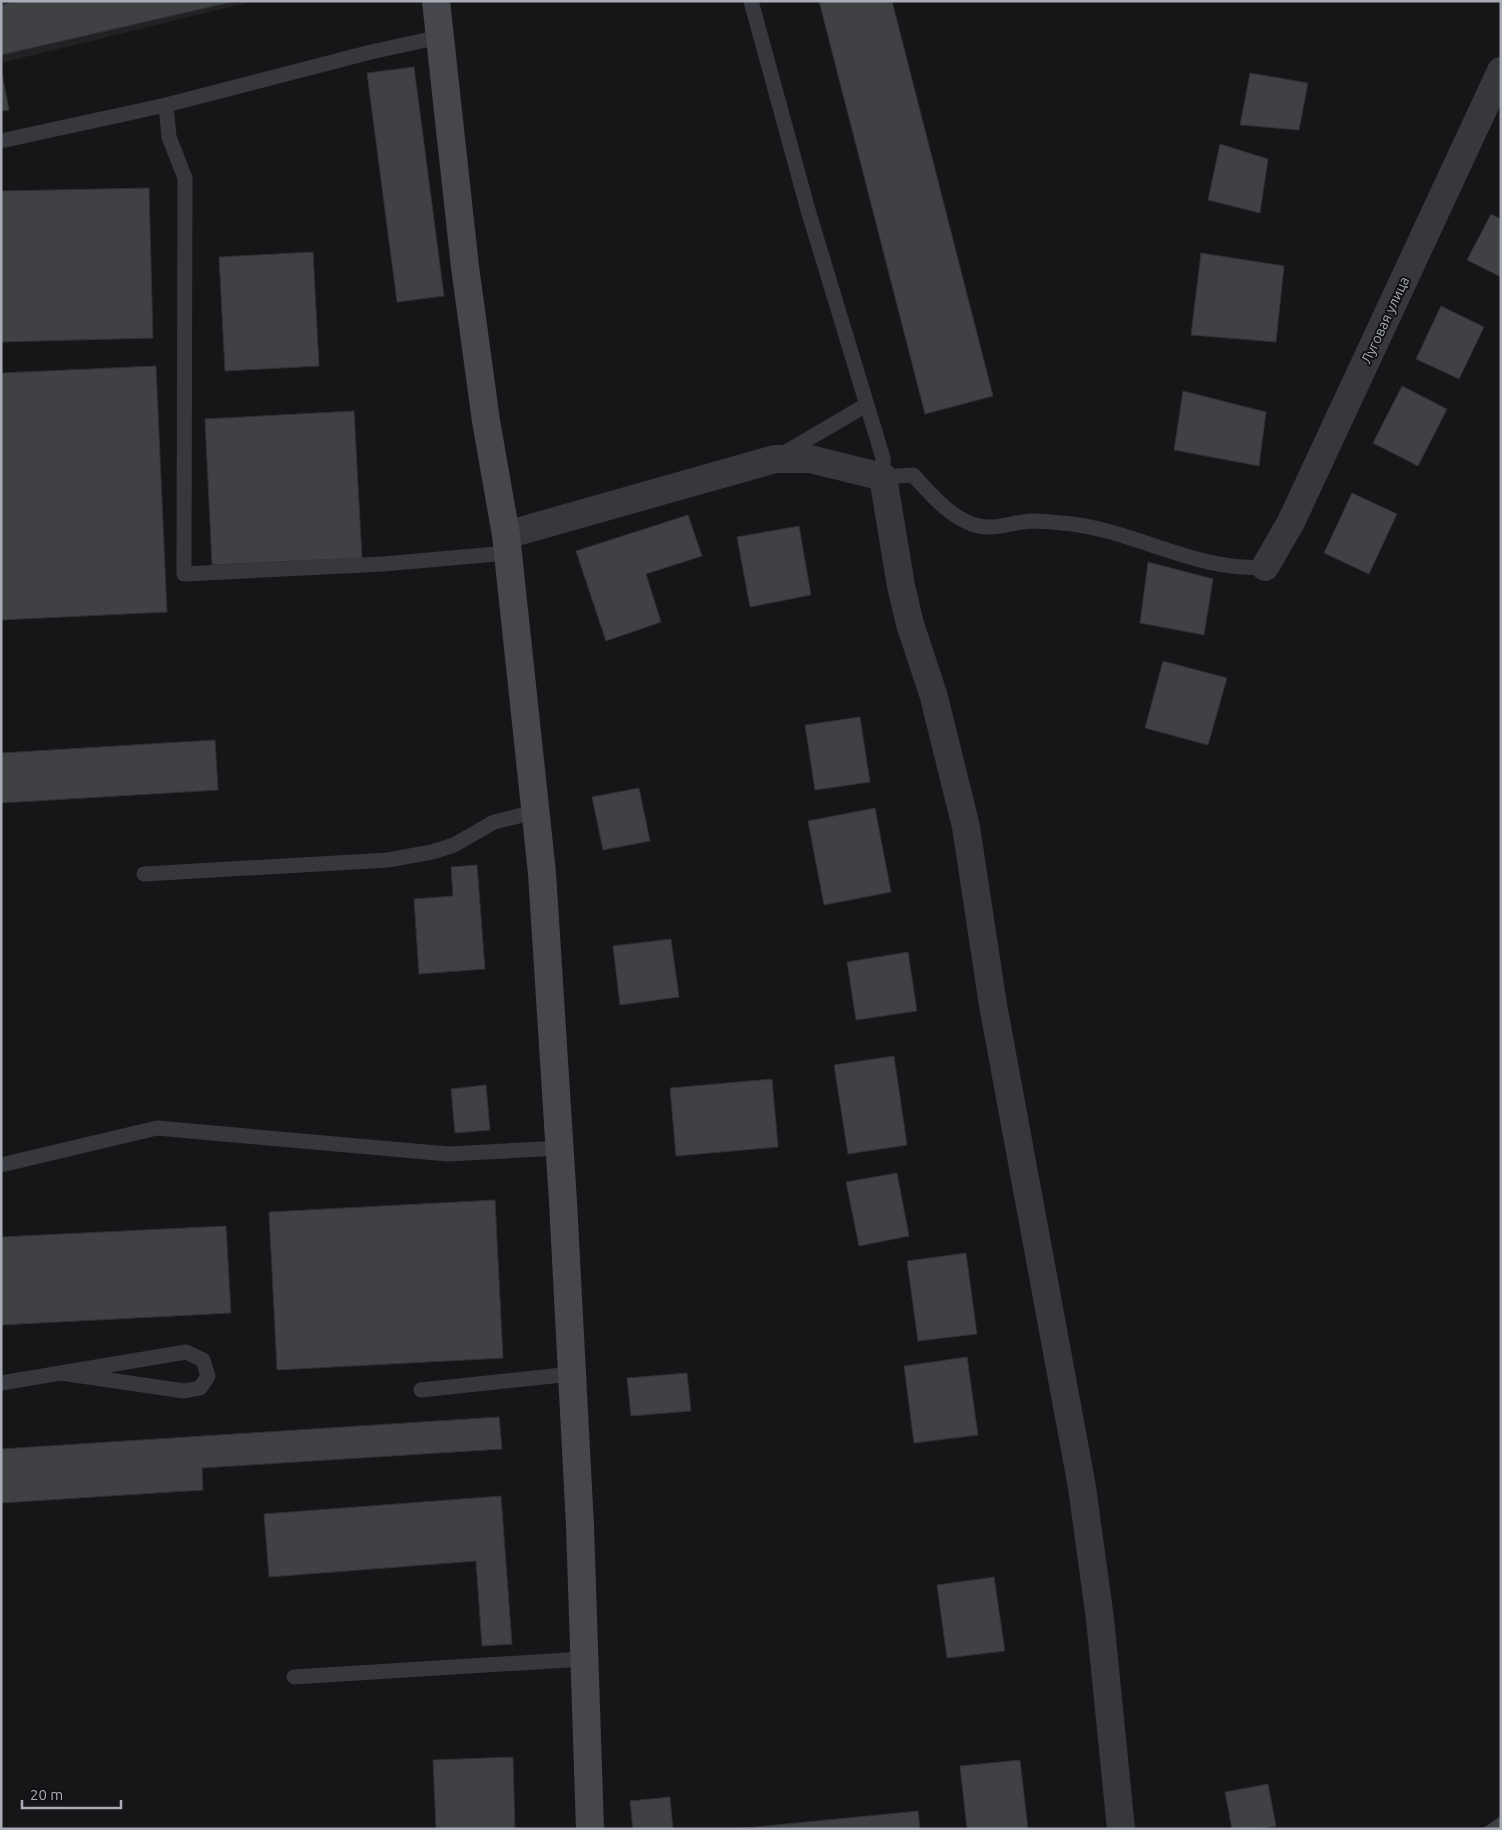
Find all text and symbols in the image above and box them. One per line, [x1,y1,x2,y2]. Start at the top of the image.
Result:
street label: Луговая улица [1358,274,1412,366]
scale bar [22,1778,121,1810]
text: 20 m [30,1786,63,1803]

